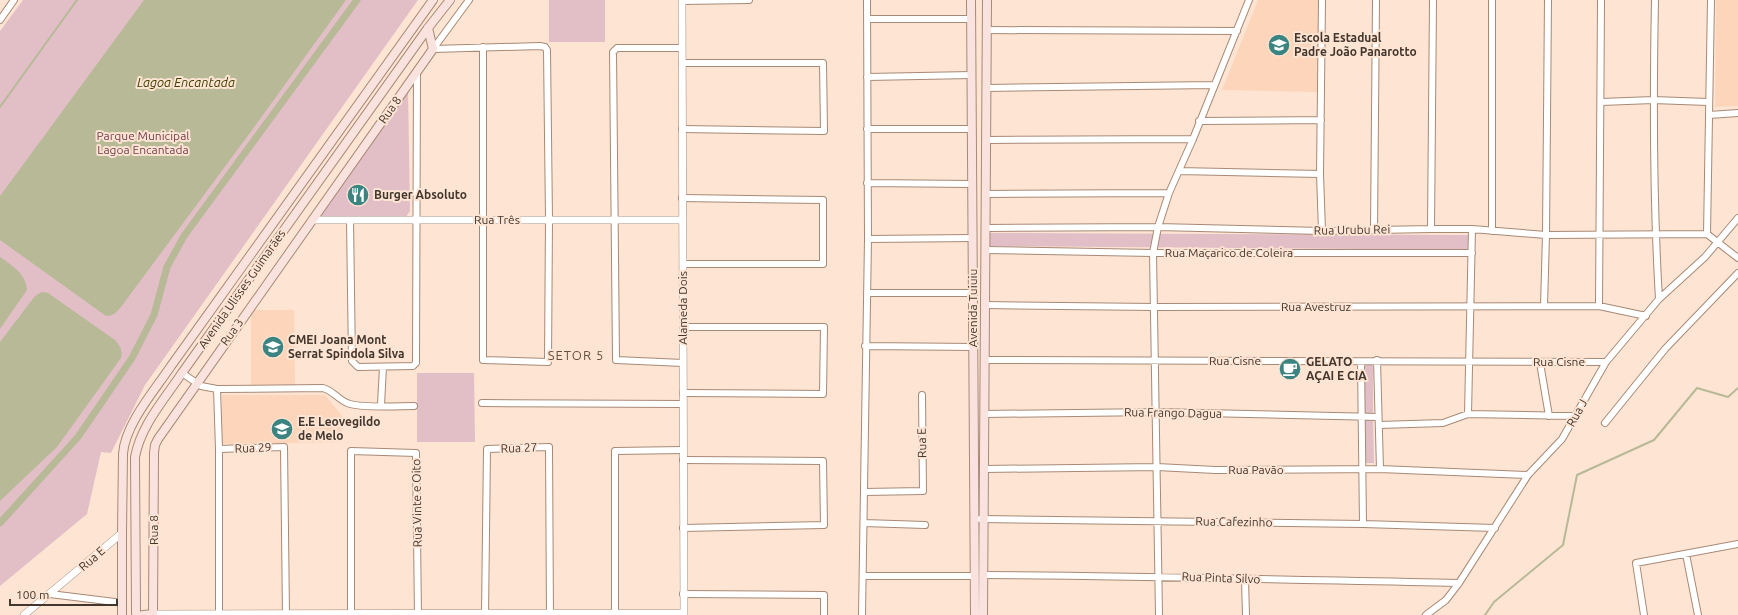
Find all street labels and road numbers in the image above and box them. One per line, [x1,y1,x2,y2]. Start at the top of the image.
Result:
street label: Rua 8 [376,94,404,126]
street label: Rua Três [474,213,520,226]
street label: Rua Urubu Rei [1314,222,1390,237]
street label: Avenida Ulisses Guimarães [196,227,288,351]
street label: Rua Maçarico de Coleira [1165,246,1293,259]
street label: Avenida Tuiuiu [966,269,979,347]
street label: Alameda Dois [676,271,689,345]
street label: Rua Avestruz [1281,300,1352,313]
street label: Rua 3 [218,316,246,348]
street label: Rua Cisne [1209,354,1261,367]
street label: Rua Cisne [1533,355,1585,368]
street label: Rua J [1564,397,1589,429]
street label: Rua Frango Dagua [1124,405,1222,420]
street label: Rua E [915,428,928,458]
street label: Rua 29 [234,440,272,455]
street label: Rua 27 [500,440,538,455]
street label: Rua Vinte e Oito [409,459,424,547]
street label: Rua Pavão [1228,463,1284,476]
street label: Rua Cafezinho [1195,514,1273,529]
street label: Rua 8 [147,515,160,545]
street label: Rua E [76,544,107,573]
street label: Rua Pinta Silvo [1181,570,1261,585]

